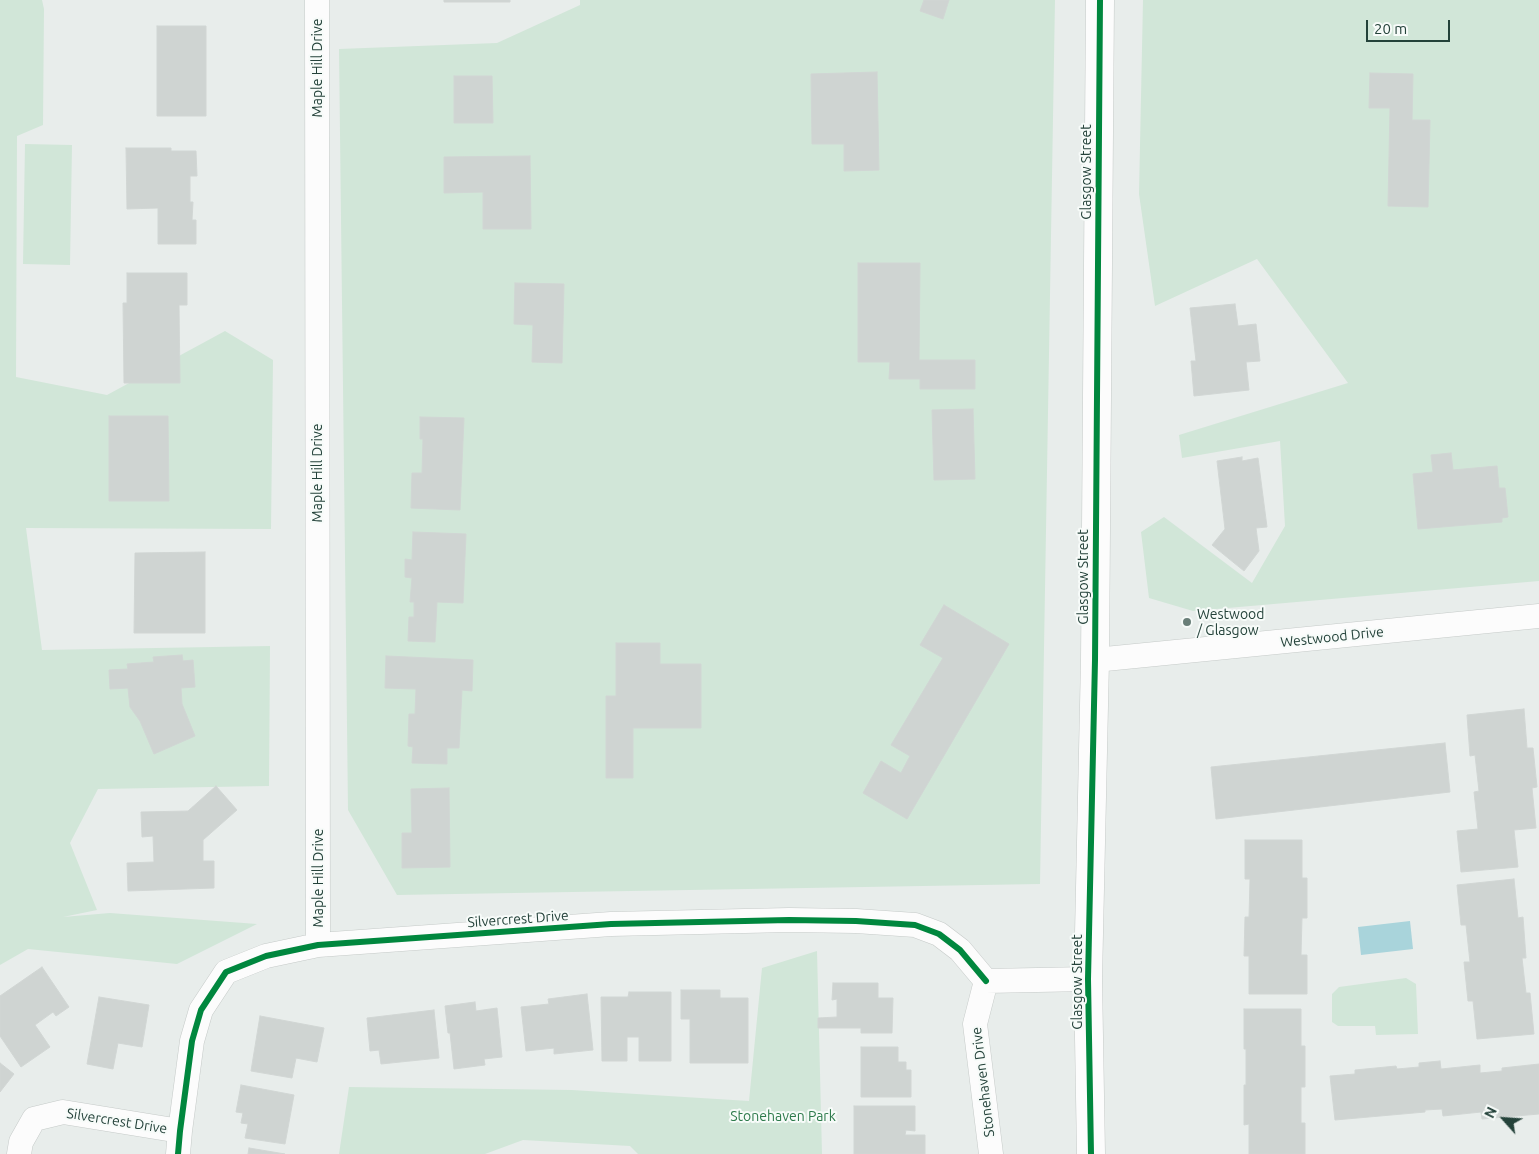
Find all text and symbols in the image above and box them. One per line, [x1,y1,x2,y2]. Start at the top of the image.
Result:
scale bar [1369,10,1453,42]
street label: Maple Hill Drive [309,19,325,117]
text: 20 m [1374,20,1407,37]
street label: Glasgow Street [1078,124,1094,220]
street label: Maple Hill Drive [309,424,325,522]
street label: Glasgow Street [1075,529,1091,625]
place label: Westwood / Glasgow [1197,606,1264,638]
marker: Westwood / Glasgow [1181,616,1193,628]
street label: Westwood Drive [1280,623,1384,651]
street label: Maple Hill Drive [310,829,326,927]
street label: Silvercrest Drive [467,907,569,931]
street label: Glasgow Street [1069,934,1085,1030]
street label: Stonehaven Drive [968,1026,998,1138]
north arrow [1479,1094,1529,1144]
text: N [1481,1104,1500,1121]
street label: Silvercrest Drive [65,1105,169,1137]
park label: Stonehaven Park [730,1108,836,1124]

